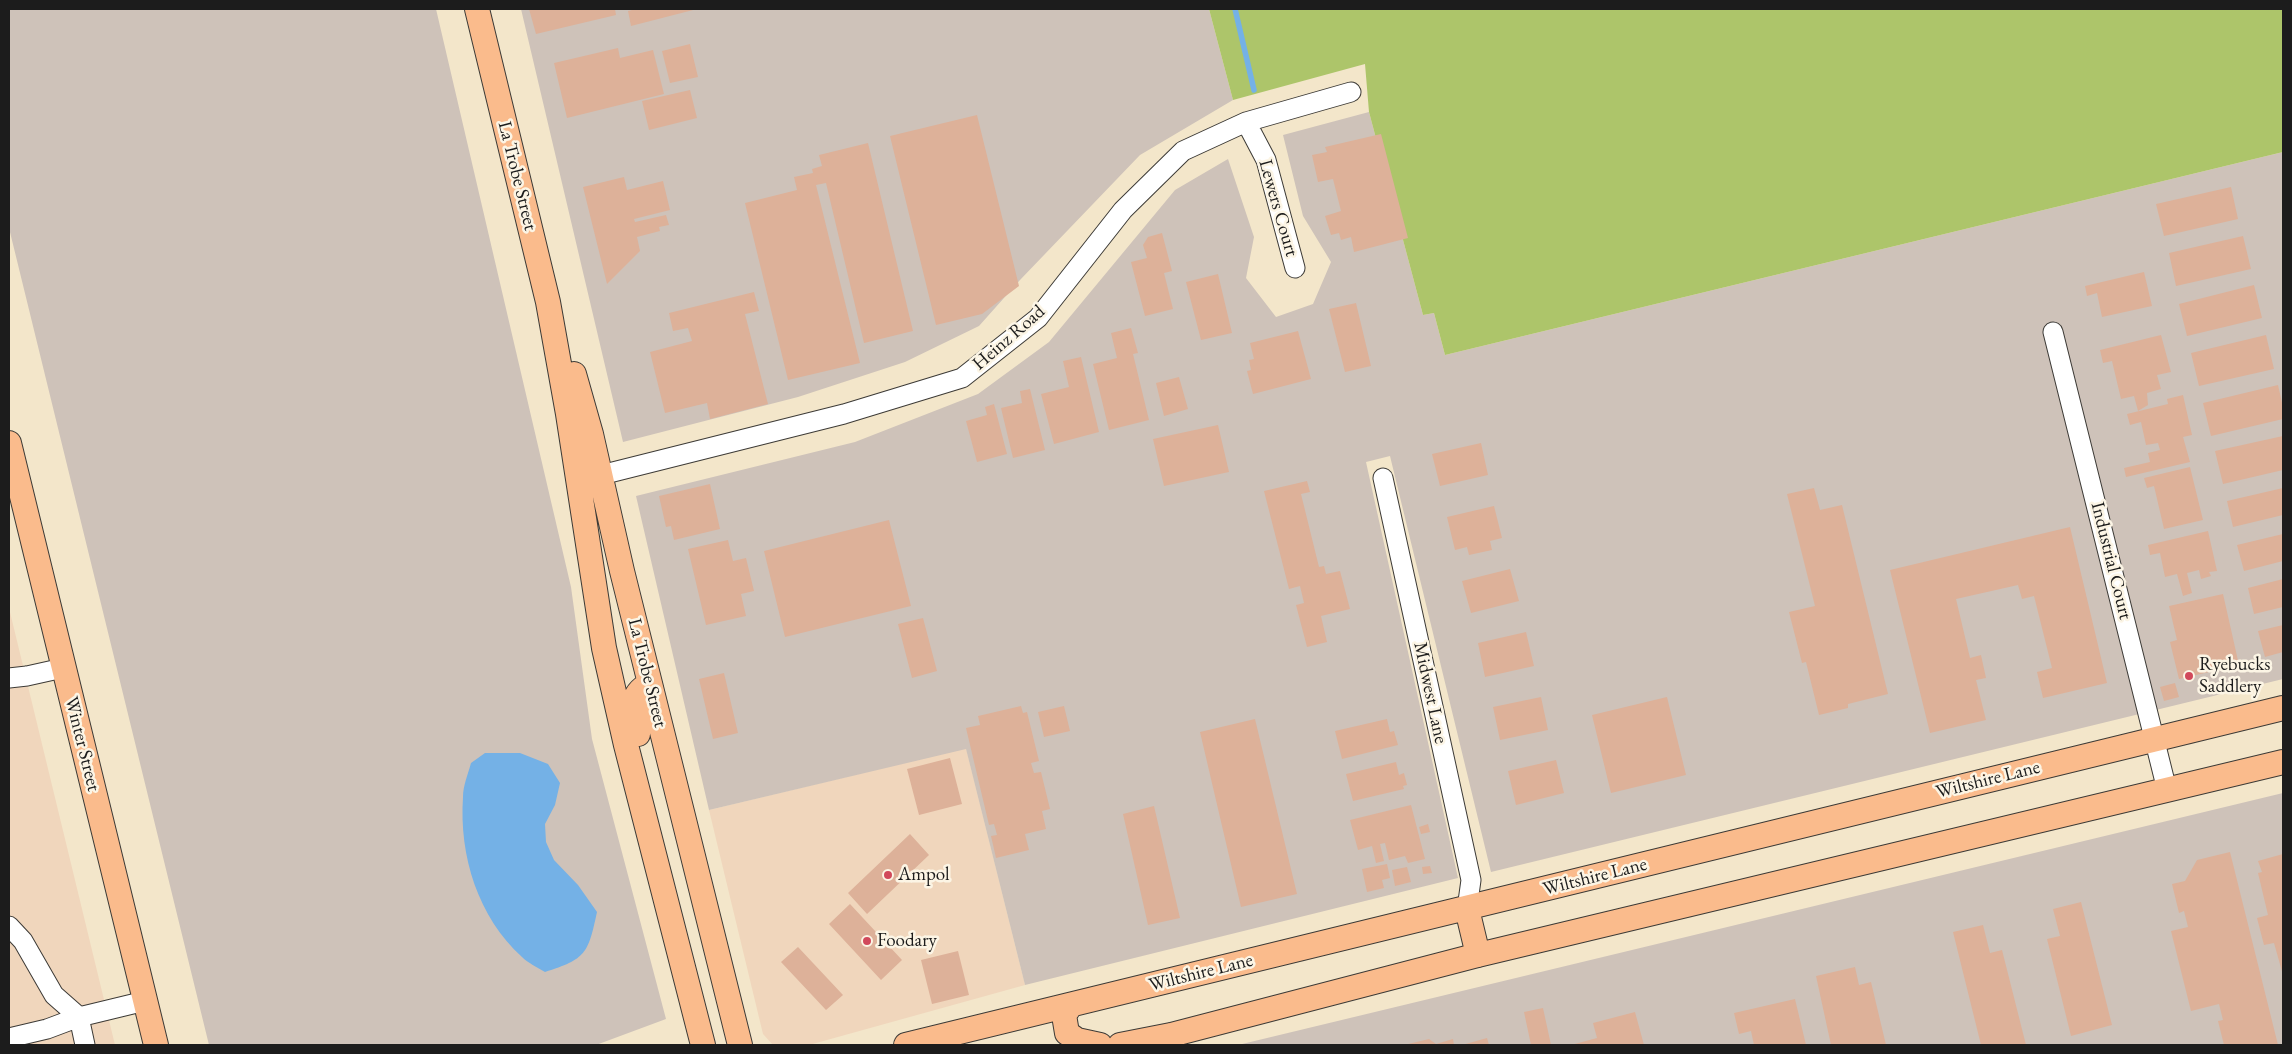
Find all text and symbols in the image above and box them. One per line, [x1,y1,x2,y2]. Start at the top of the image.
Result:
street label: La Trobe Street [492,119,542,233]
street label: Lewers Court [1253,157,1303,259]
street label: Heinz Road [968,300,1050,376]
street label: Industrial Court [2085,500,2137,622]
street label: La Trobe Street [622,616,672,730]
street label: Midwest Lane [1408,640,1452,746]
place label: Ryebucks Saddlery [2199,654,2270,698]
marker: Ryebucks Saddlery [2183,670,2195,682]
street label: Winter Street [59,694,105,794]
street label: Wiltshire Lane [1934,756,2042,804]
street label: Wiltshire Lane [1541,853,1649,901]
place label: Ampol [898,864,949,886]
marker: Ampol [882,869,894,881]
place label: Foodary [877,930,937,952]
marker: Foodary [861,935,873,947]
street label: Wiltshire Lane [1147,949,1255,997]

